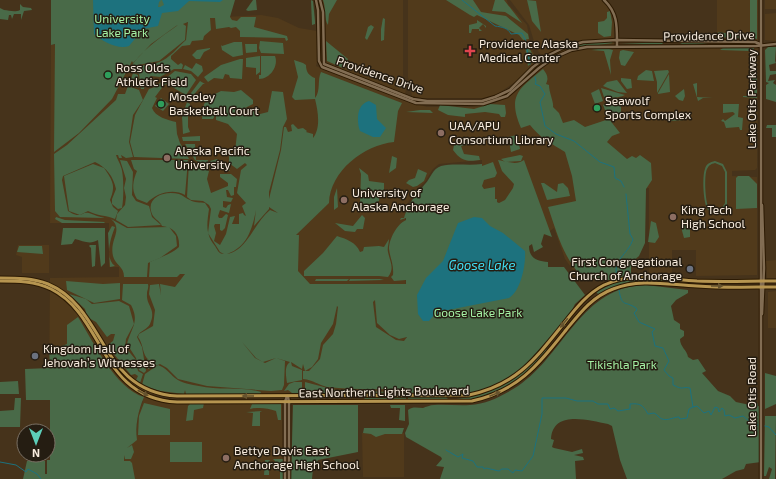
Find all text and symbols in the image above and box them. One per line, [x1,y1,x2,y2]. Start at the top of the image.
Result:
park label: University Lake Park [94,11,150,39]
street label: Providence Drive [663,27,755,43]
place label: Providence Alaska Medical Center [479,36,578,64]
marker: Providence Alaska Medical Center [464,45,476,57]
street label: Lake Otis Parkway [744,49,758,149]
street label: Providence Drive [335,53,426,96]
place label: Ross Olds Athletic Field [116,60,187,88]
marker: Ross Olds Athletic Field [103,70,113,80]
place label: Moseley Basketball Court [169,89,259,117]
place label: Seawolf Sports Complex [605,93,692,121]
marker: Moseley Basketball Court [156,99,166,109]
marker: Seawolf Sports Complex [592,103,602,113]
place label: UAA/APU Consortium Library [449,118,554,146]
marker: UAA/APU Consortium Library [436,128,446,138]
place label: Alaska Pacific University [175,143,250,171]
marker: Alaska Pacific University [162,153,172,163]
place label: University of Alaska Anchorage [352,185,449,213]
marker: University of Alaska Anchorage [339,195,349,205]
place label: King Tech High School [681,202,746,230]
marker: King Tech High School [668,212,678,222]
place label: First Congregational Church of Anchorage [569,254,682,282]
water label: Goose Lake [449,257,515,273]
marker: First Congregational Church of Anchorage [685,264,695,274]
one-way arrow [711,283,724,289]
park label: Goose Lake Park [434,305,522,319]
one-way arrow [559,318,568,329]
place label: Kingdom Hall of Jehovah’s Witnesses [43,341,155,369]
marker: Kingdom Hall of Jehovah’s Witnesses [30,351,40,361]
park label: Tikishla Park [587,357,657,371]
street label: Lake Otis Road [744,357,758,437]
street label: East Northern Lights Boulevard [298,383,470,399]
one-way arrow [137,390,149,397]
one-way arrow [490,391,501,397]
one-way arrow [241,393,254,399]
north arrow [16,423,56,463]
place label: Bettye Davis East Anchorage High School [234,443,360,471]
text: N [32,447,40,460]
marker: Bettye Davis East Anchorage High School [221,453,231,463]

